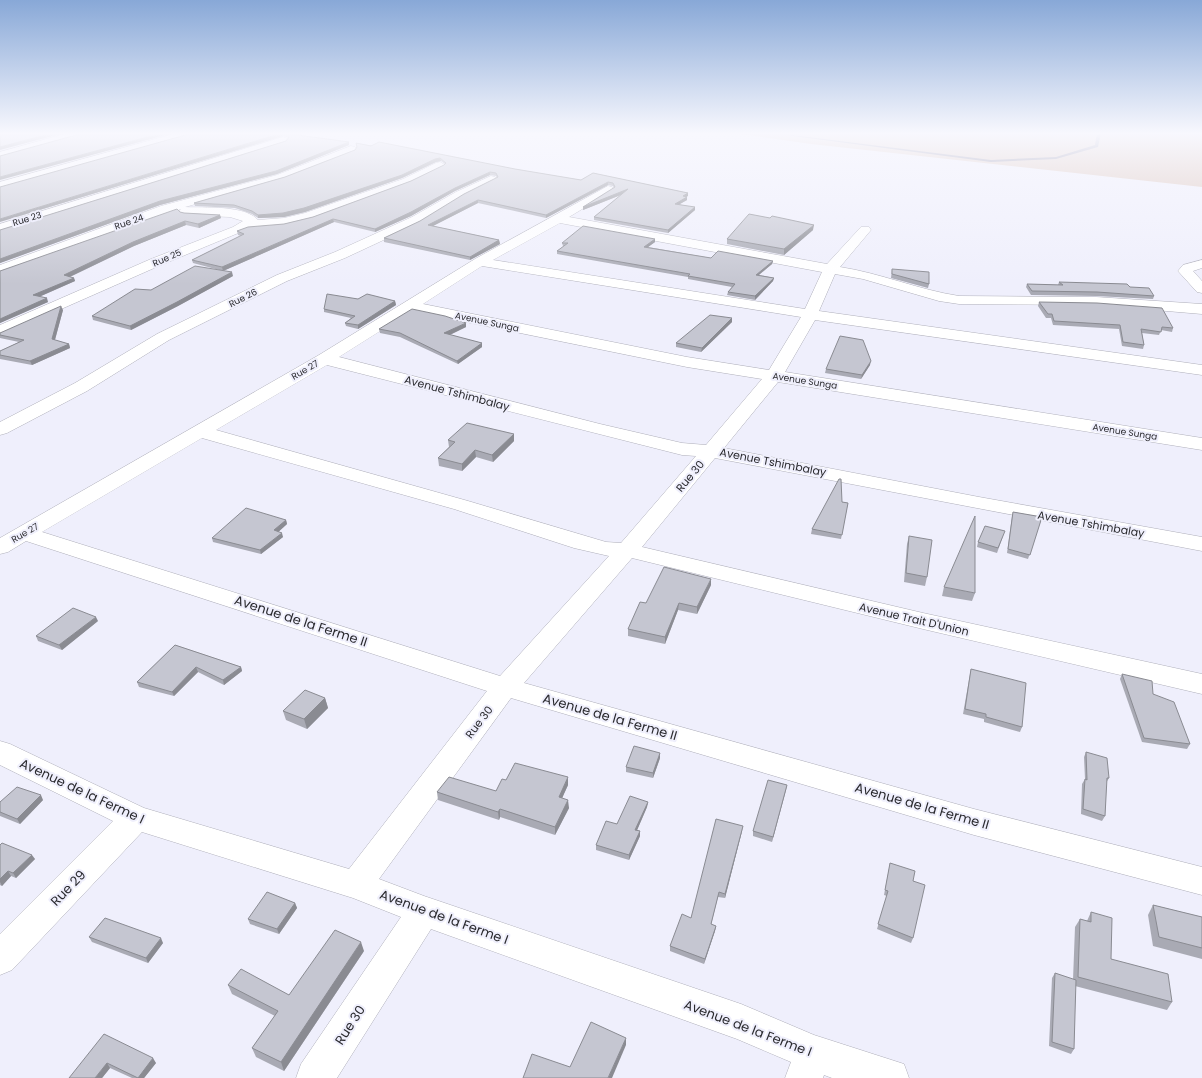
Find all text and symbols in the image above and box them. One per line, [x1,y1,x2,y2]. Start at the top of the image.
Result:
street label: Rue 23 [11,209,43,229]
street label: Rue 24 [113,211,145,233]
street label: Rue 25 [151,246,183,269]
street label: Rue 26 [227,286,259,310]
street label: Avenue Sunga [454,309,520,335]
street label: Rue 27 [289,357,321,383]
street label: Avenue Sunga [772,370,838,392]
street label: Avenue Tshimbalay [403,371,512,415]
street label: Avenue Sunga [1092,421,1158,443]
street label: Avenue Tshimbalay [718,444,828,480]
street label: Rue 30 [672,457,708,495]
street label: Avenue Tshimbalay [1036,507,1146,541]
street label: Rue 27 [9,520,41,546]
street label: Avenue de la Ferme II [232,591,370,651]
street label: Avenue Trait D'Union [858,599,970,639]
street label: Avenue de la Ferme II [541,689,679,745]
street label: Rue 30 [462,702,497,742]
street label: Avenue de la Ferme I [17,754,147,828]
street label: Avenue de la Ferme II [853,778,991,834]
street label: Rue 29 [46,866,90,910]
street label: Avenue de la Ferme I [377,885,511,949]
street label: Avenue de la Ferme I [681,995,815,1061]
street label: Rue 30 [330,1002,370,1048]

